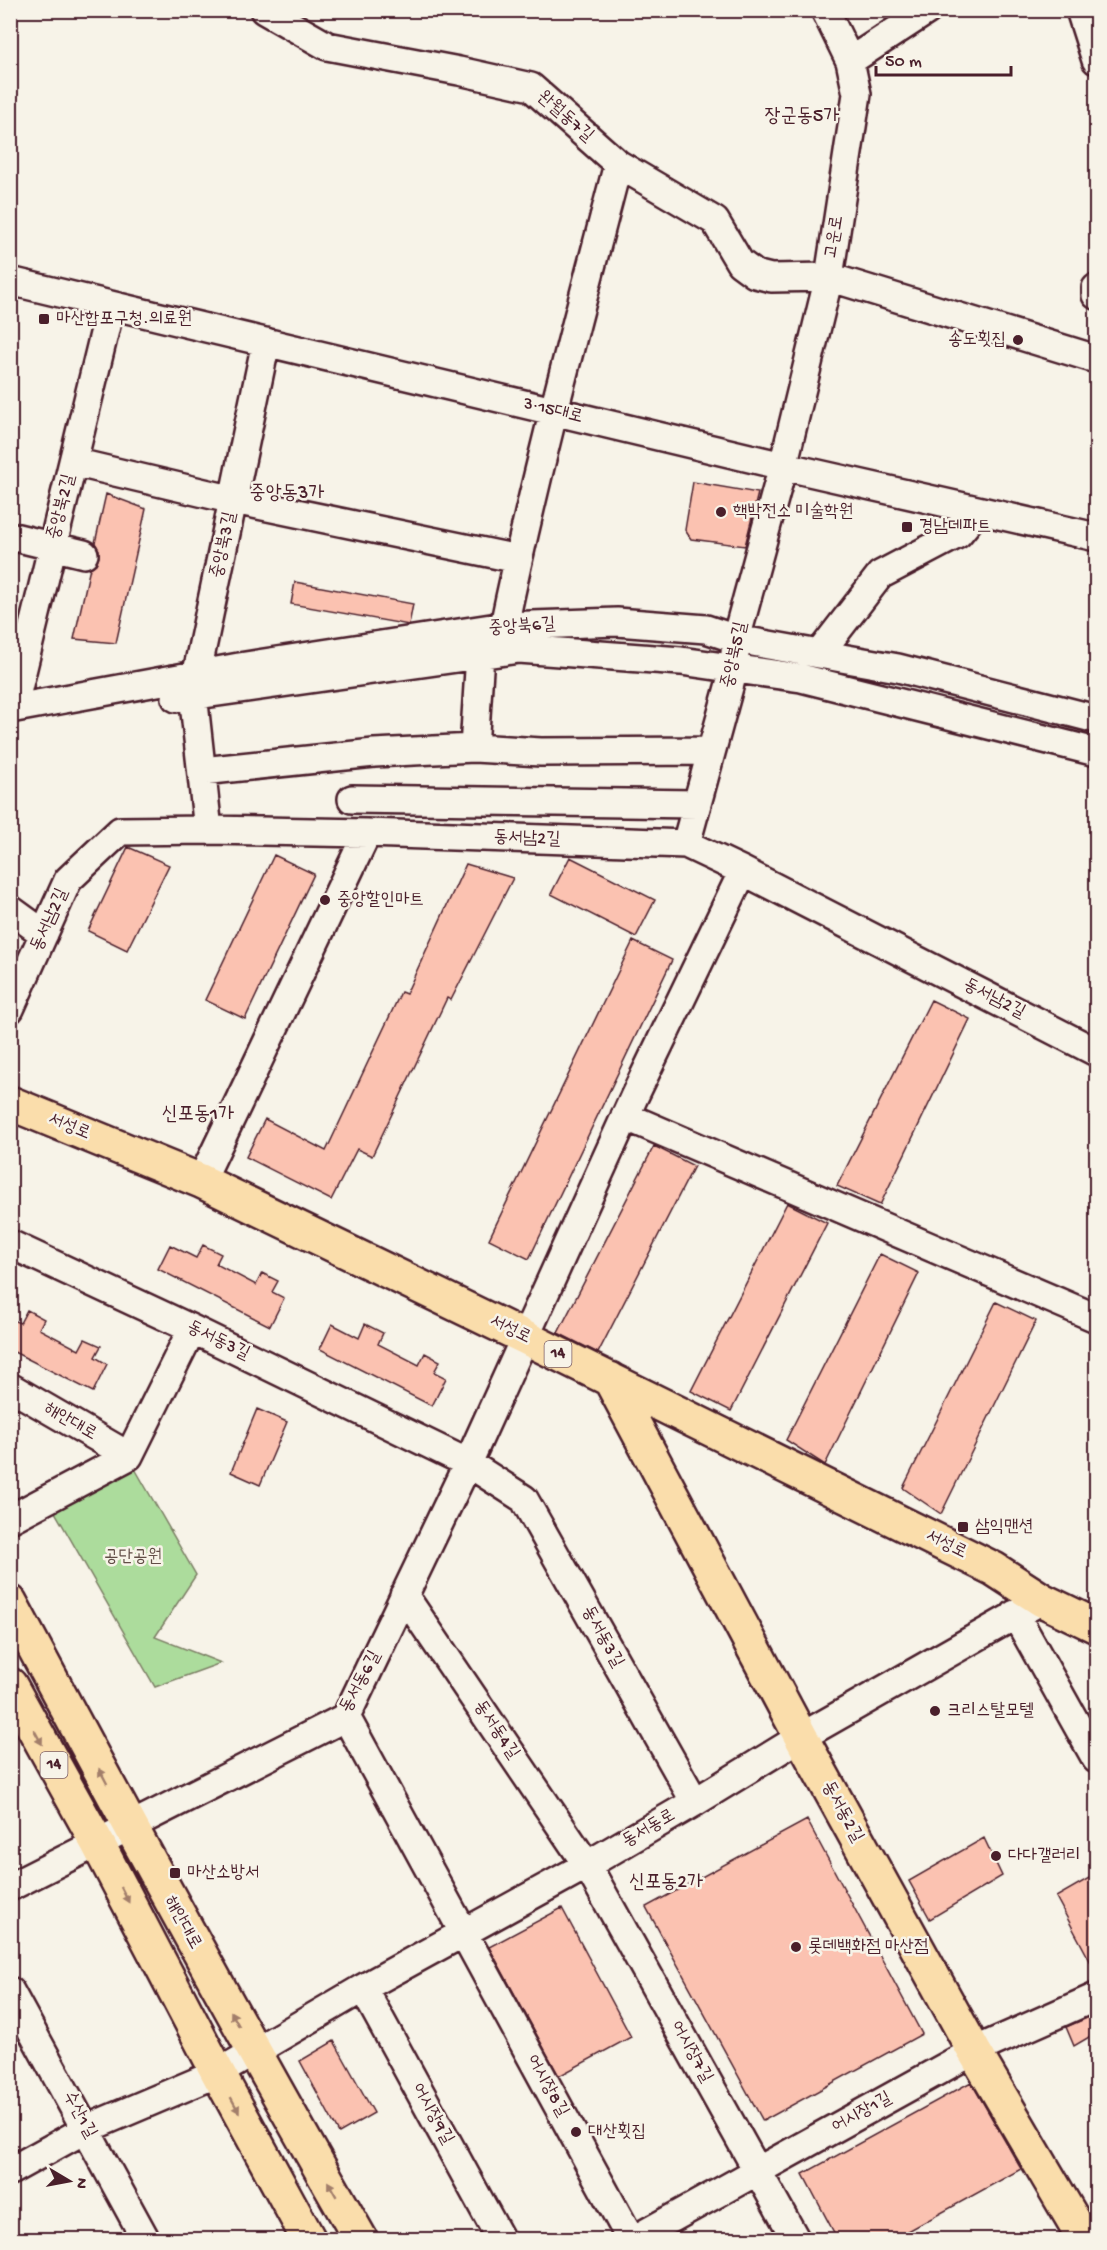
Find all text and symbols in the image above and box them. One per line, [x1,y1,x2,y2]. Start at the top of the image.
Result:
scale bar [876,39,1011,77]
text: 50 m [885,52,922,73]
street label: 완월동7길 [533,87,598,147]
district label: 장군동5가 [765,106,839,129]
street label: 고운로 [821,214,849,260]
place label: 마산합포구청.의료원 [56,309,192,330]
marker: 마산합포구청.의료원 [37,312,51,326]
place label: 송도횟집 [948,329,1006,351]
marker: 송도횟집 [1011,333,1025,347]
street label: 3·15대로 [520,393,585,429]
street label: 중앙북2길 [44,472,80,542]
district label: 중앙동3가 [250,483,324,506]
place label: 핵박전소 미술학원 [733,501,853,523]
marker: 핵박전소 미술학원 [714,505,728,519]
street label: 중앙북3길 [207,509,241,580]
place label: 경남데파트 [919,517,991,538]
marker: 경남데파트 [900,520,914,534]
street label: 중앙북6길 [488,614,557,640]
street label: 중앙북5길 [718,619,752,690]
street label: 동서남2길 [493,827,561,851]
street label: 동서남2길 [27,885,73,955]
place label: 중앙할인마트 [337,890,424,911]
marker: 중앙할인마트 [318,893,332,907]
street label: 동서남2길 [959,974,1029,1024]
district label: 신포동1가 [162,1104,234,1127]
street label: 서성로 [45,1109,93,1145]
street label: 서성로 [486,1311,534,1349]
street label: 동서동3길 [183,1317,253,1365]
road number: 14 [544,1341,572,1367]
street label: 해안대로 [40,1398,100,1446]
place label: 삼익맨션 [975,1517,1033,1538]
marker: 삼익맨션 [956,1520,970,1534]
street label: 서성로 [922,1526,970,1564]
park label: 공단공원 [104,1547,162,1568]
street label: 동서동3길 [577,1602,628,1672]
street label: 동서동6길 [336,1647,386,1717]
street label: 동서동4길 [469,1697,524,1764]
place label: 크리스탈모텔 [947,1701,1034,1722]
marker: 크리스탈모텔 [928,1704,942,1718]
one-way arrow [33,1729,43,1746]
road number: 14 [40,1752,68,1778]
one-way arrow [98,1767,108,1784]
street label: 동서동2길 [817,1778,868,1847]
street label: 동서동로 [619,1805,679,1853]
place label: 다다갤러리 [1008,1846,1080,1867]
marker: 다다갤러리 [989,1849,1003,1863]
place label: 마산소방서 [187,1863,259,1884]
marker: 마산소방서 [168,1866,182,1880]
district label: 신포동2가 [629,1872,703,1895]
one-way arrow [121,1887,130,1904]
street label: 해안대로 [159,1893,205,1953]
place label: 롯데백화점 마산점 [808,1937,929,1958]
marker: 롯데백화점 마산점 [789,1940,803,1954]
one-way arrow [230,2011,240,2028]
street label: 어시장7길 [665,2017,717,2087]
street label: 어시장8길 [521,2051,573,2121]
street label: 어시장9길 [407,2080,458,2149]
street label: 수산1길 [58,2088,101,2143]
street label: 어시장1길 [828,2088,896,2138]
one-way arrow [230,2097,240,2114]
place label: 대산횟집 [588,2121,646,2143]
marker: 대산횟집 [569,2125,583,2139]
north arrow [39,2151,99,2211]
text: N [70,2176,91,2190]
one-way arrow [327,2180,337,2197]

